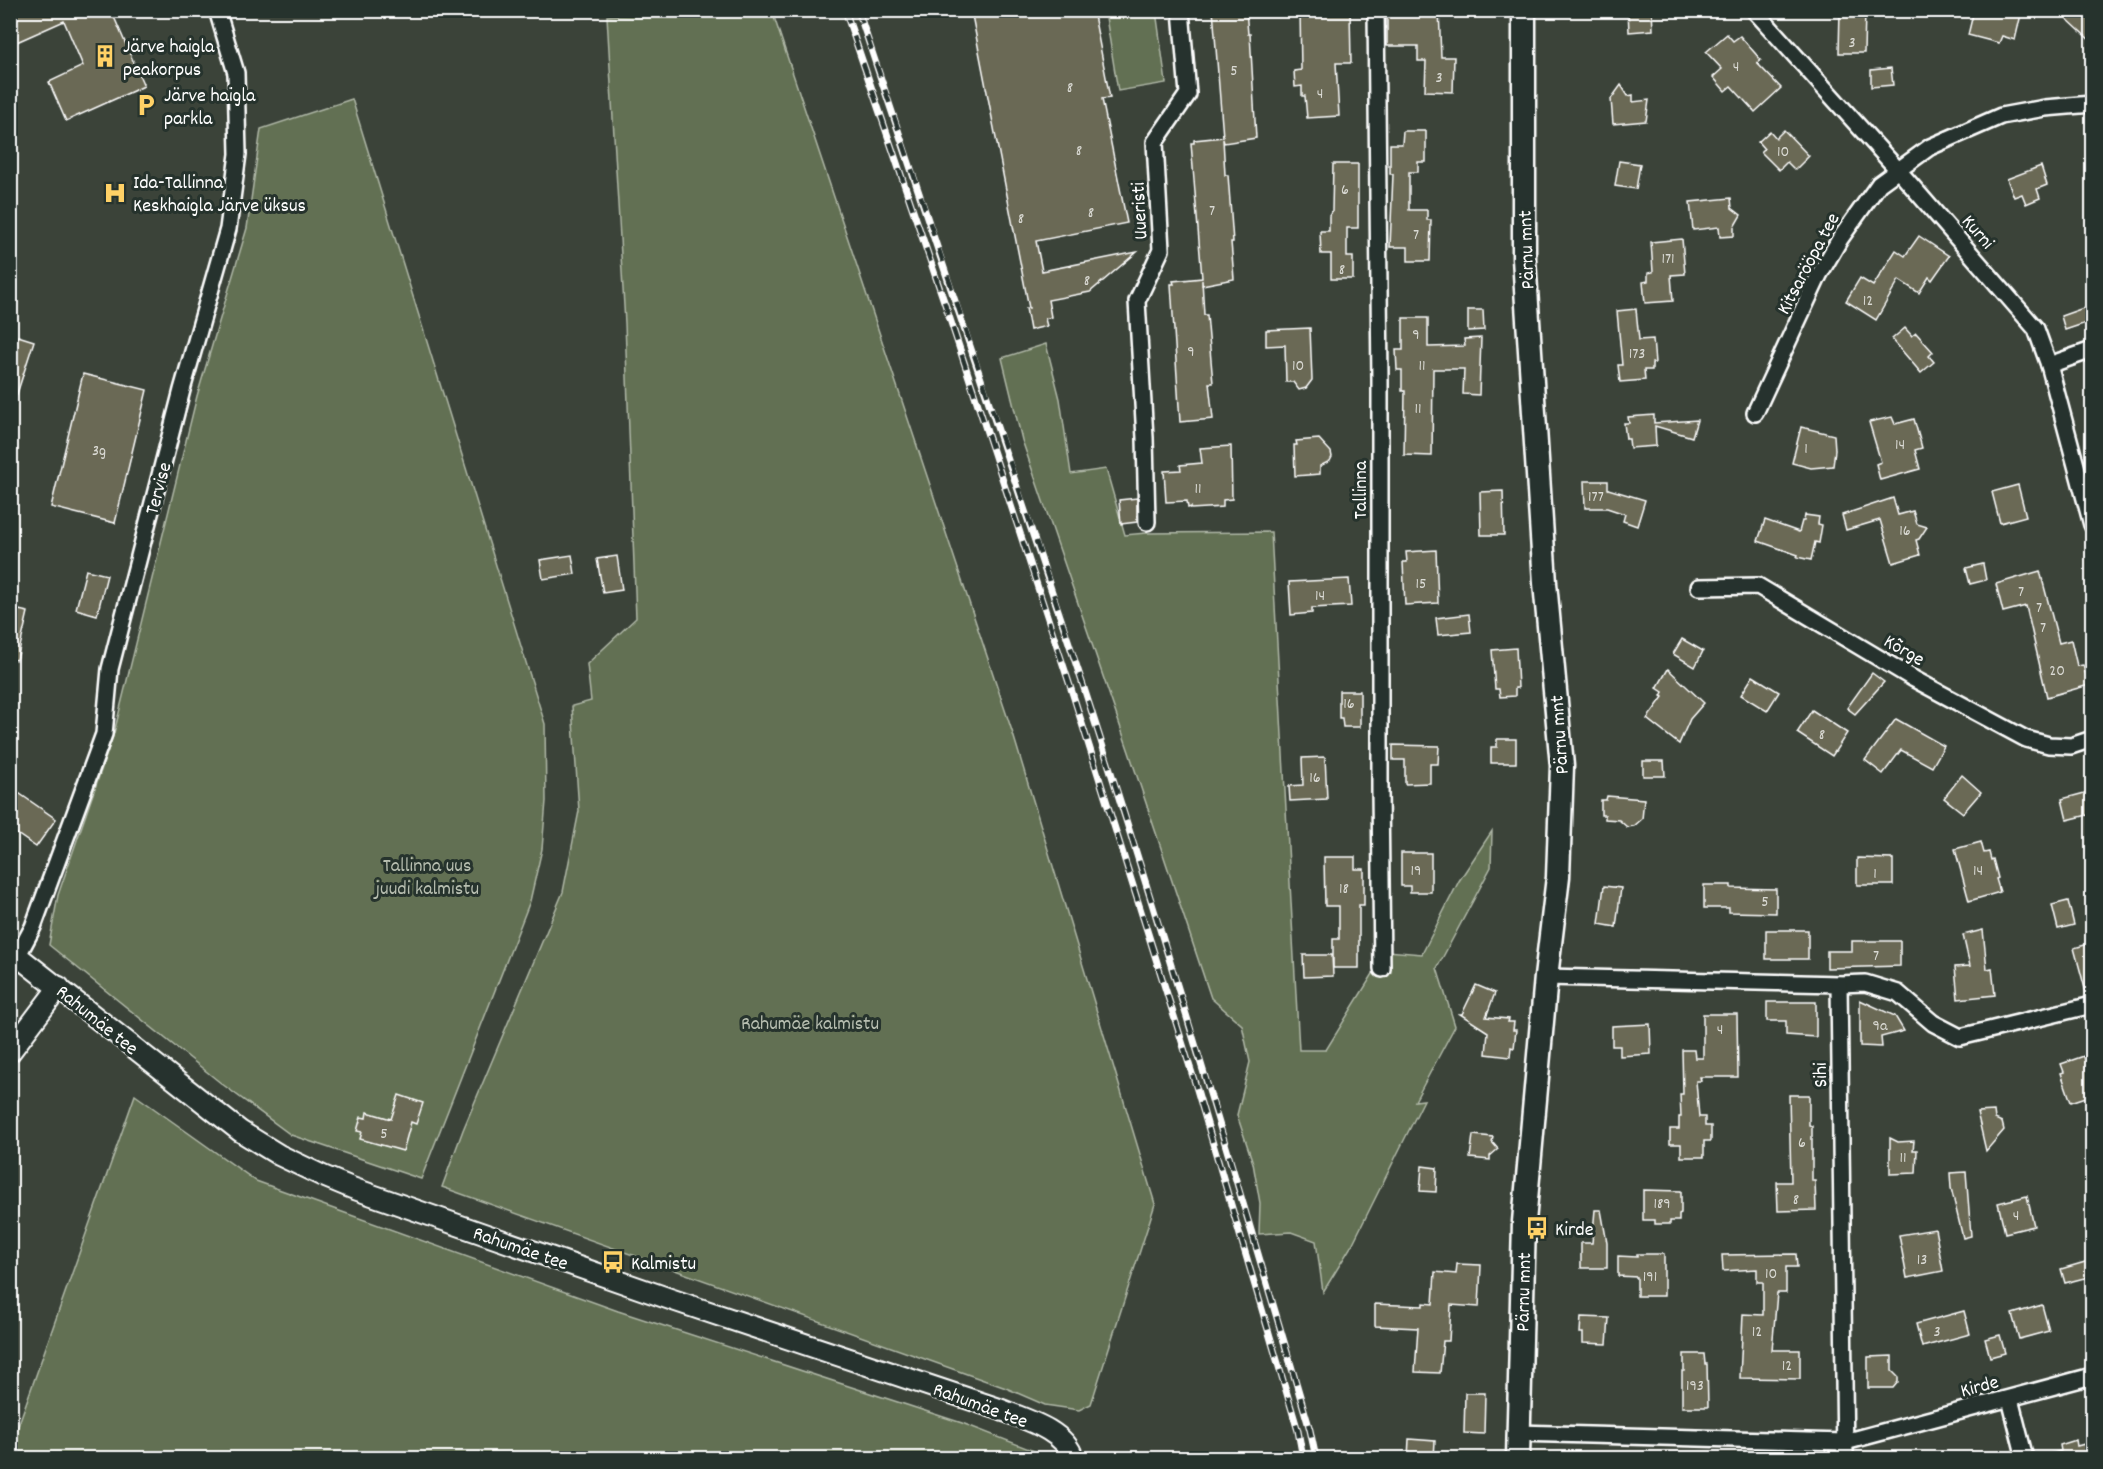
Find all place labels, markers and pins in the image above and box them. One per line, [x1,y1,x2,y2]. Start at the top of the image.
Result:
place label: Järve haigla peakorpus [123,34,215,85]
building icon: Järve haigla peakorpus [92,43,118,69]
place label: Järve haigla parkla [164,83,256,134]
parking icon: Järve haigla parkla [133,92,159,118]
place label: Ida-Tallinna Keskhaigla Järve üksus [133,170,306,221]
hospital icon: Ida-Tallinna Keskhaigla Järve üksus [102,180,128,206]
bus stop icon: Kirde [1524,1215,1550,1241]
place label: Kirde [1555,1217,1594,1245]
bus stop icon: Kalmistu [600,1249,626,1275]
place label: Kalmistu [631,1251,696,1279]

